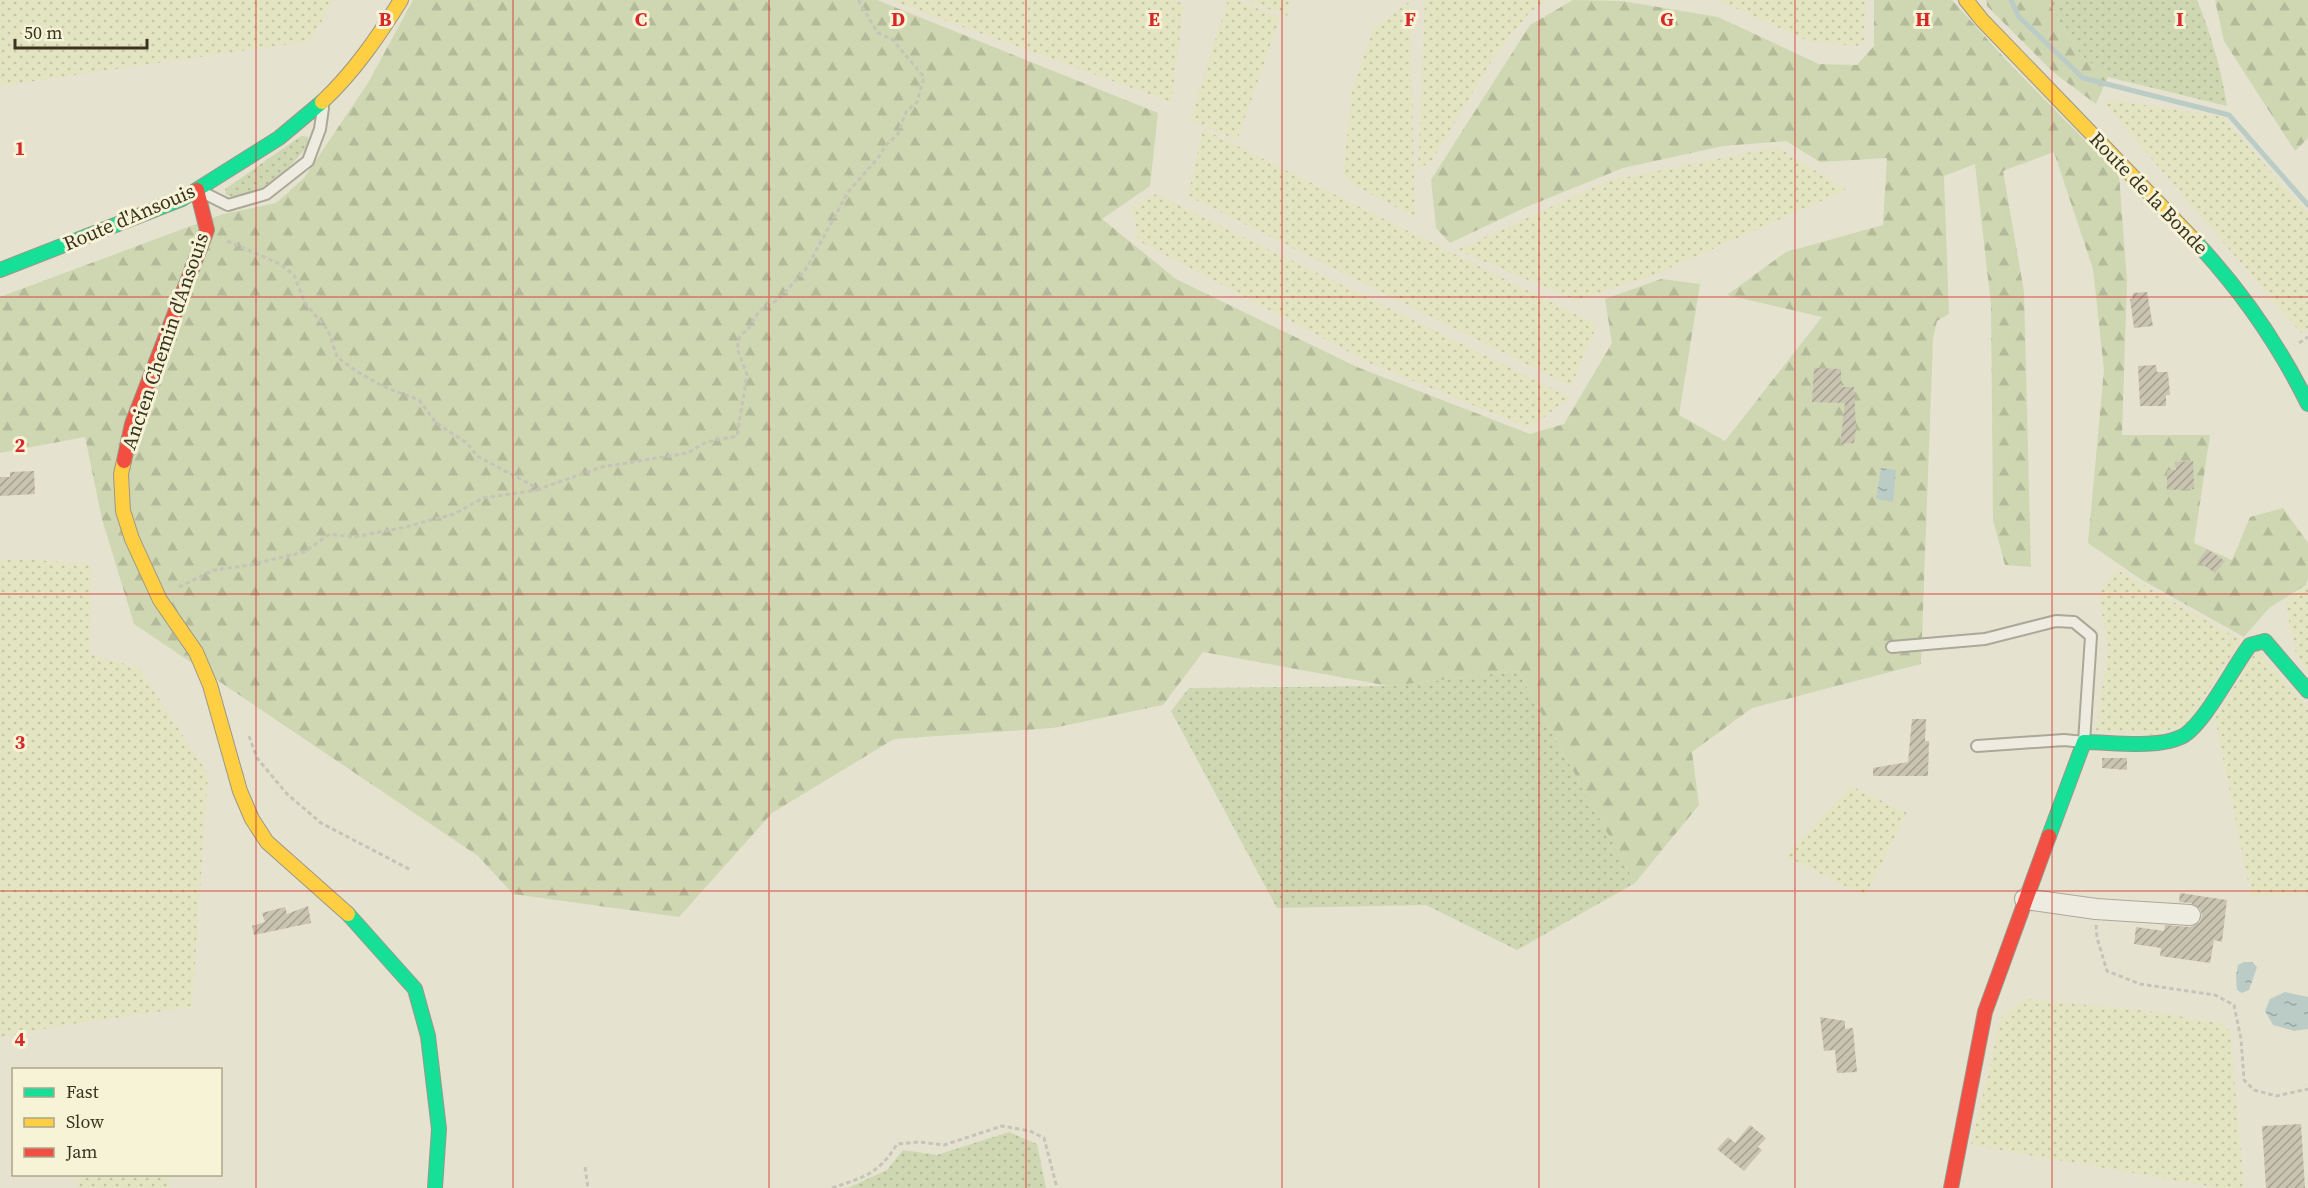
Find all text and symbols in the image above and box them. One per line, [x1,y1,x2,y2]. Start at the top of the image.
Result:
text: B [378,5,392,33]
text: C [635,5,647,33]
text: D [891,5,905,33]
text: E [1148,5,1160,33]
text: F [1404,5,1416,33]
text: G [1660,5,1674,33]
text: H [1915,5,1931,33]
text: I [2176,5,2184,33]
scale bar [15,12,147,50]
text: 50 m [24,20,62,45]
street label: Route de la Bonde [2083,125,2215,261]
text: 1 [15,134,25,162]
street label: Route d'Ansouis [59,177,199,257]
street label: Ancien Chemin d'Ansouis [115,229,215,453]
text: 2 [15,431,26,459]
text: 3 [15,728,26,756]
text: 4 [15,1025,26,1053]
legend [12,1068,222,1176]
text: Fast [66,1079,99,1104]
text: Slow [66,1109,104,1134]
text: Jam [65,1139,98,1164]

